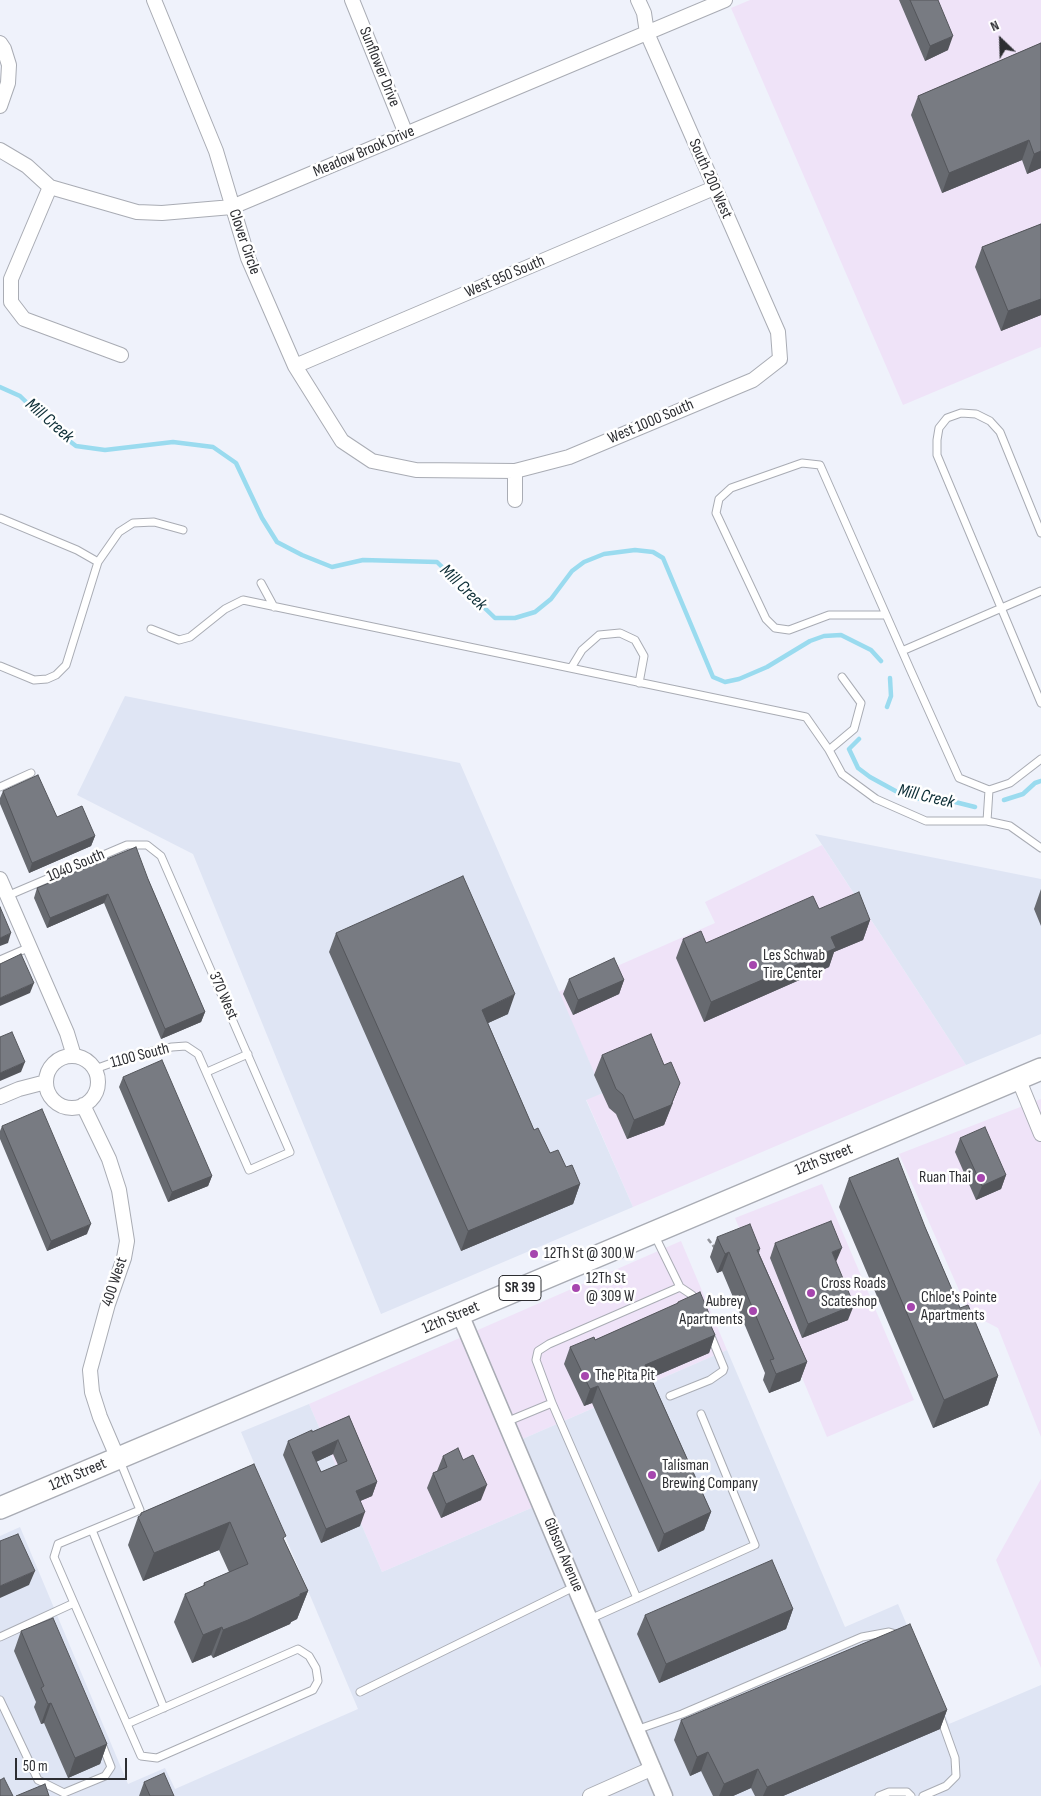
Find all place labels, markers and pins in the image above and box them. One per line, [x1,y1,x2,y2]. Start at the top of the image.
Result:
place label: Les Schwab Tire Center [763,946,825,984]
marker: Les Schwab Tire Center [747,959,759,971]
place label: Ruan Thai [919,1168,971,1188]
marker: Ruan Thai [975,1172,987,1184]
place label: 12Th St @ 300 W [544,1244,635,1264]
marker: 12Th St @ 300 W [528,1248,540,1260]
place label: 12Th St @ 309 W [586,1269,634,1307]
place label: Cross Roads Scateshop [821,1274,886,1312]
marker: 12Th St @ 309 W [570,1282,582,1294]
marker: Cross Roads Scateshop [805,1287,817,1299]
place label: Chloe's Pointe Apartments [921,1288,997,1326]
place label: Aubrey Apartments [679,1292,743,1330]
marker: Chloe's Pointe Apartments [905,1301,917,1313]
marker: Aubrey Apartments [747,1305,759,1317]
place label: The Pita Pit [595,1366,655,1386]
marker: The Pita Pit [579,1370,591,1382]
place label: Talisman Brewing Company [662,1456,758,1494]
marker: Talisman Brewing Company [646,1469,658,1481]

